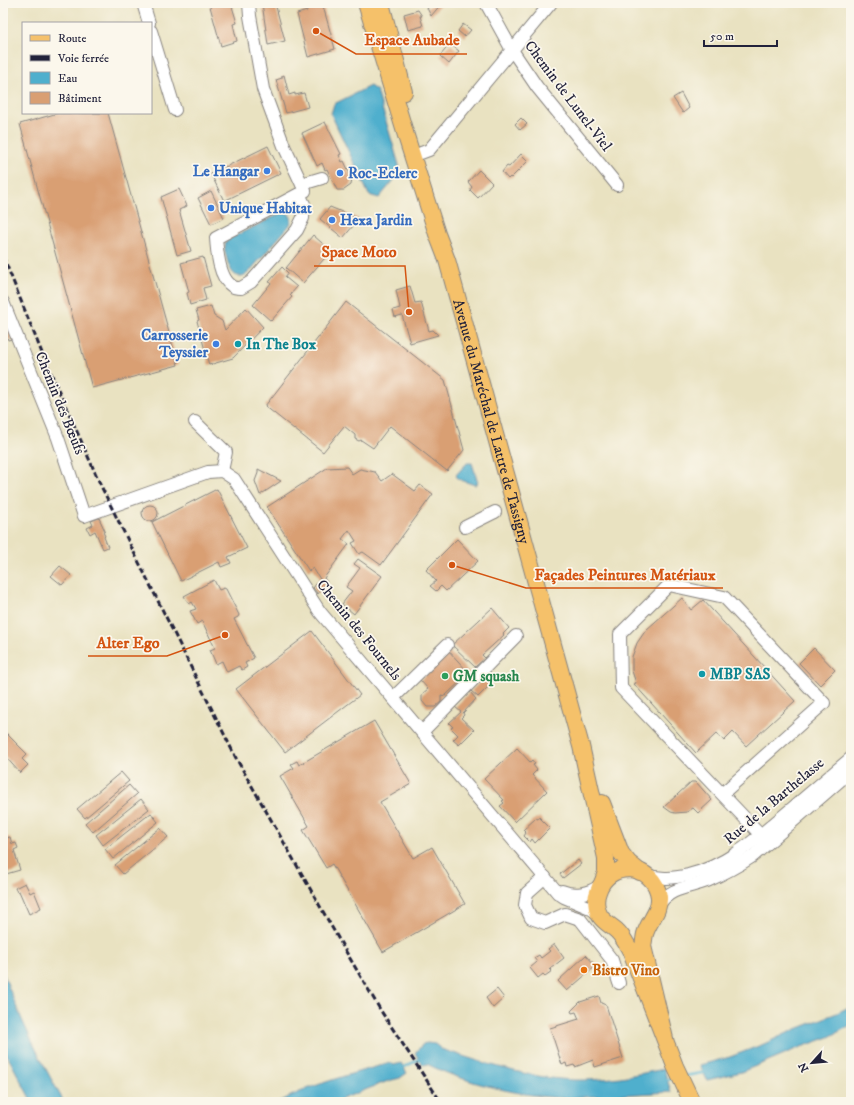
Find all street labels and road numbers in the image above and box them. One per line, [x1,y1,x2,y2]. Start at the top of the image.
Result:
street label: Chemin de Lunel-Viel [520,37,616,156]
street label: Avenue du Maréchal de Lattre de Tassigny [449,297,535,547]
street label: Chemin des Bœufs [31,349,89,457]
street label: Chemin des Fournels [312,576,406,684]
street label: Rue de la Barthelasse [720,754,828,848]

